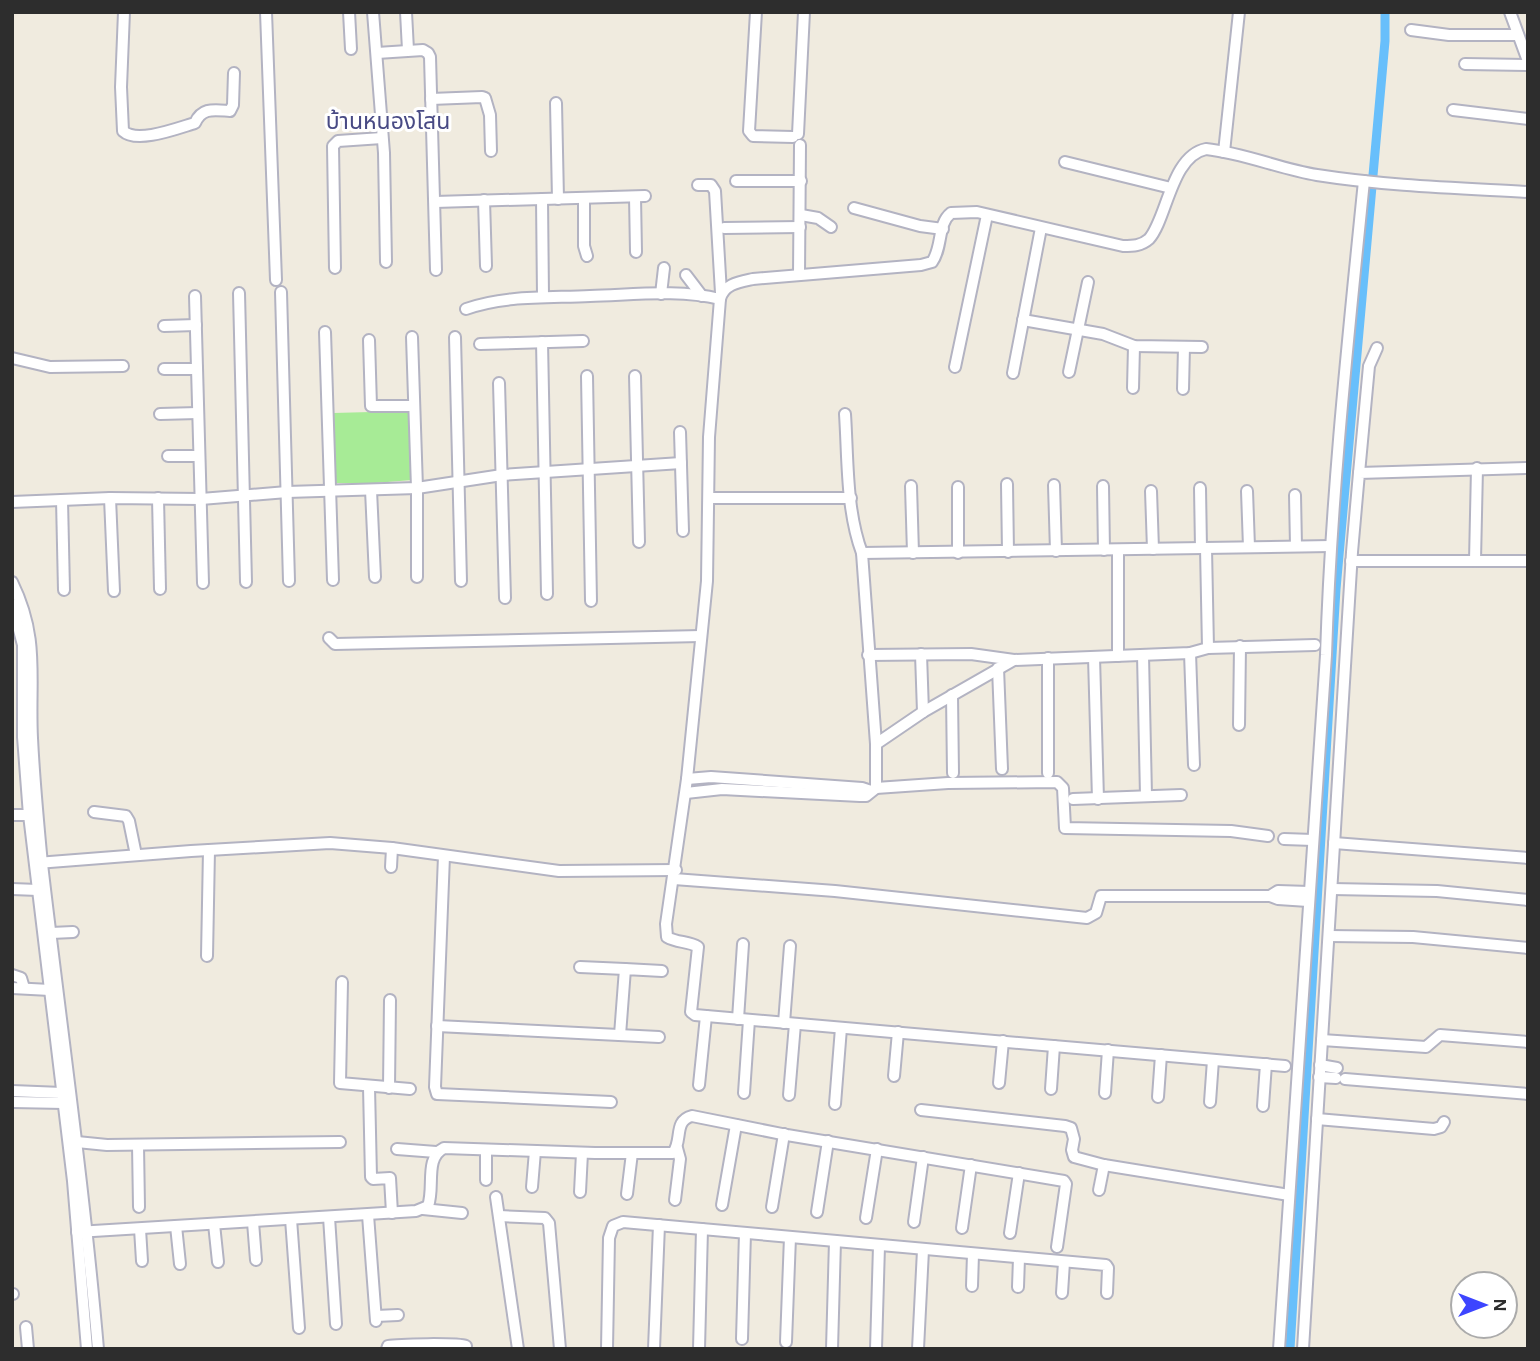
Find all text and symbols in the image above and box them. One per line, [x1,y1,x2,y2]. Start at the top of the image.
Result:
district label: บ้านหนองโสน [326,109,450,134]
north arrow [1449,1270,1519,1340]
text: N [1490,1298,1509,1312]

